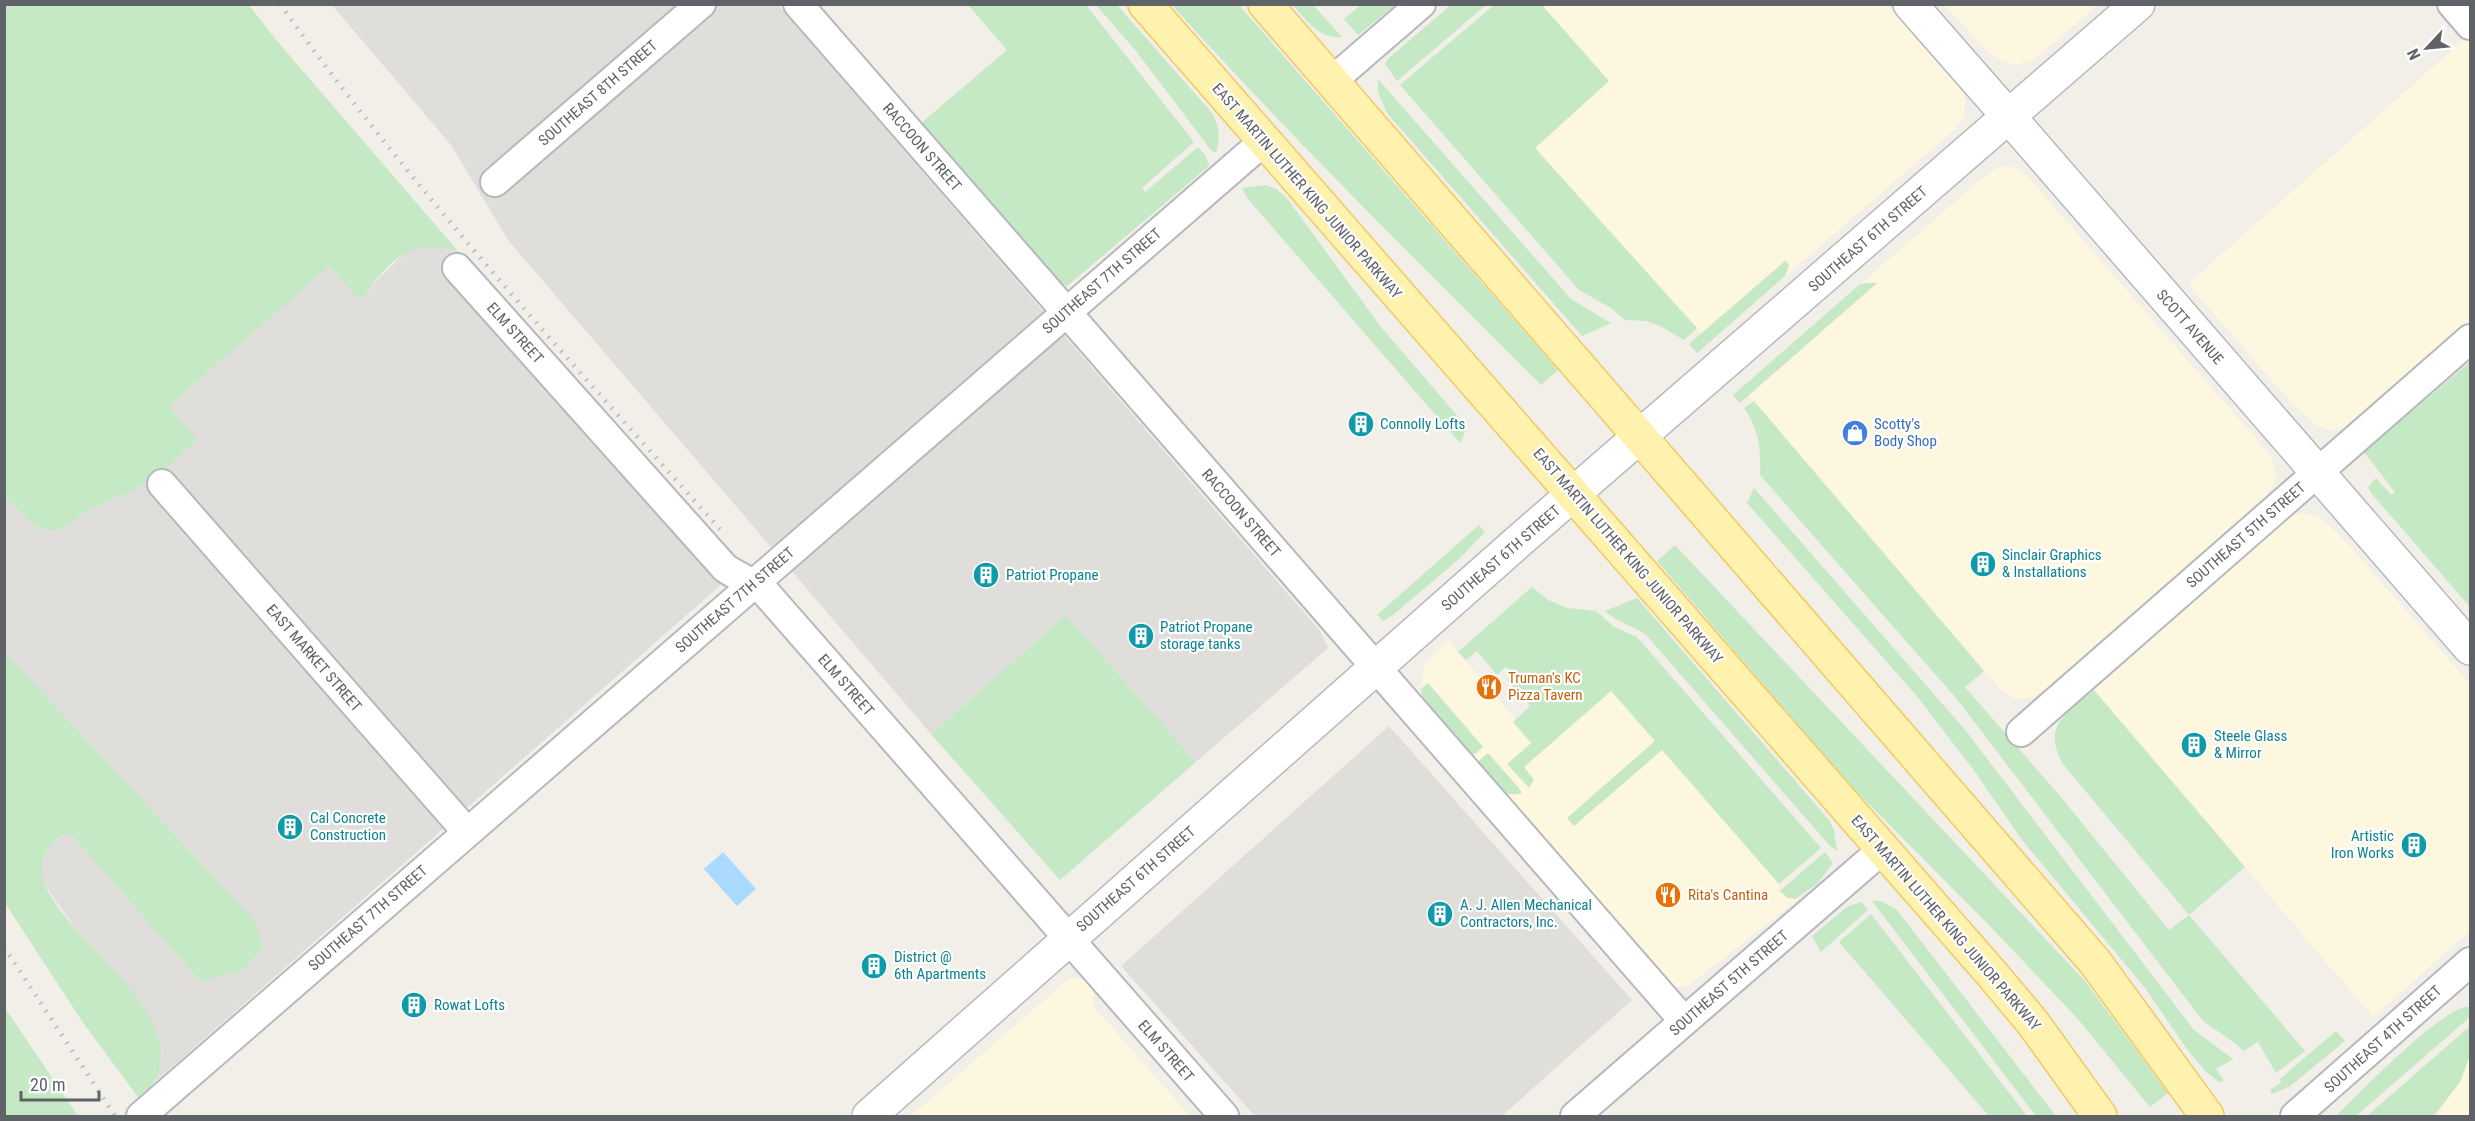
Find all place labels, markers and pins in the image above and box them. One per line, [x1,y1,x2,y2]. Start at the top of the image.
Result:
building icon: Connolly Lofts [1346,409,1376,439]
place label: Connolly Lofts [1380,415,1466,433]
place label: Scotty's Body Shop [1874,415,1937,450]
shop icon: Scotty's Body Shop [1840,418,1870,448]
place label: Sinclair Graphics & Installations [2002,546,2102,581]
building icon: Sinclair Graphics & Installations [1968,549,1998,579]
building icon: Patriot Propane [971,560,1001,590]
place label: Patriot Propane [1006,566,1098,584]
place label: Patriot Propane storage tanks [1160,618,1252,653]
building icon: Patriot Propane storage tanks [1126,621,1156,651]
place label: Truman's KC Pizza Tavern [1508,669,1583,704]
restaurant icon: Truman's KC Pizza Tavern [1474,672,1504,702]
place label: Steele Glass & Mirror [2214,727,2288,762]
building icon: Steele Glass & Mirror [2179,730,2209,760]
place label: Cal Concrete Construction [310,809,386,844]
building icon: Cal Concrete Construction [275,812,305,842]
place label: Artistic Iron Works [2331,827,2394,862]
building icon: Artistic Iron Works [2399,830,2429,860]
restaurant icon: Rita's Cantina [1653,880,1683,910]
place label: Rita's Cantina [1688,886,1768,904]
place label: A. J. Allen Mechanical Contractors, Inc. [1460,896,1592,931]
building icon: A. J. Allen Mechanical Contractors, Inc. [1425,899,1455,929]
place label: District @ 6th Apartments [894,948,986,983]
building icon: District @ 6th Apartments [859,951,889,981]
building icon: Rowat Lofts [399,990,429,1020]
place label: Rowat Lofts [434,996,505,1014]

